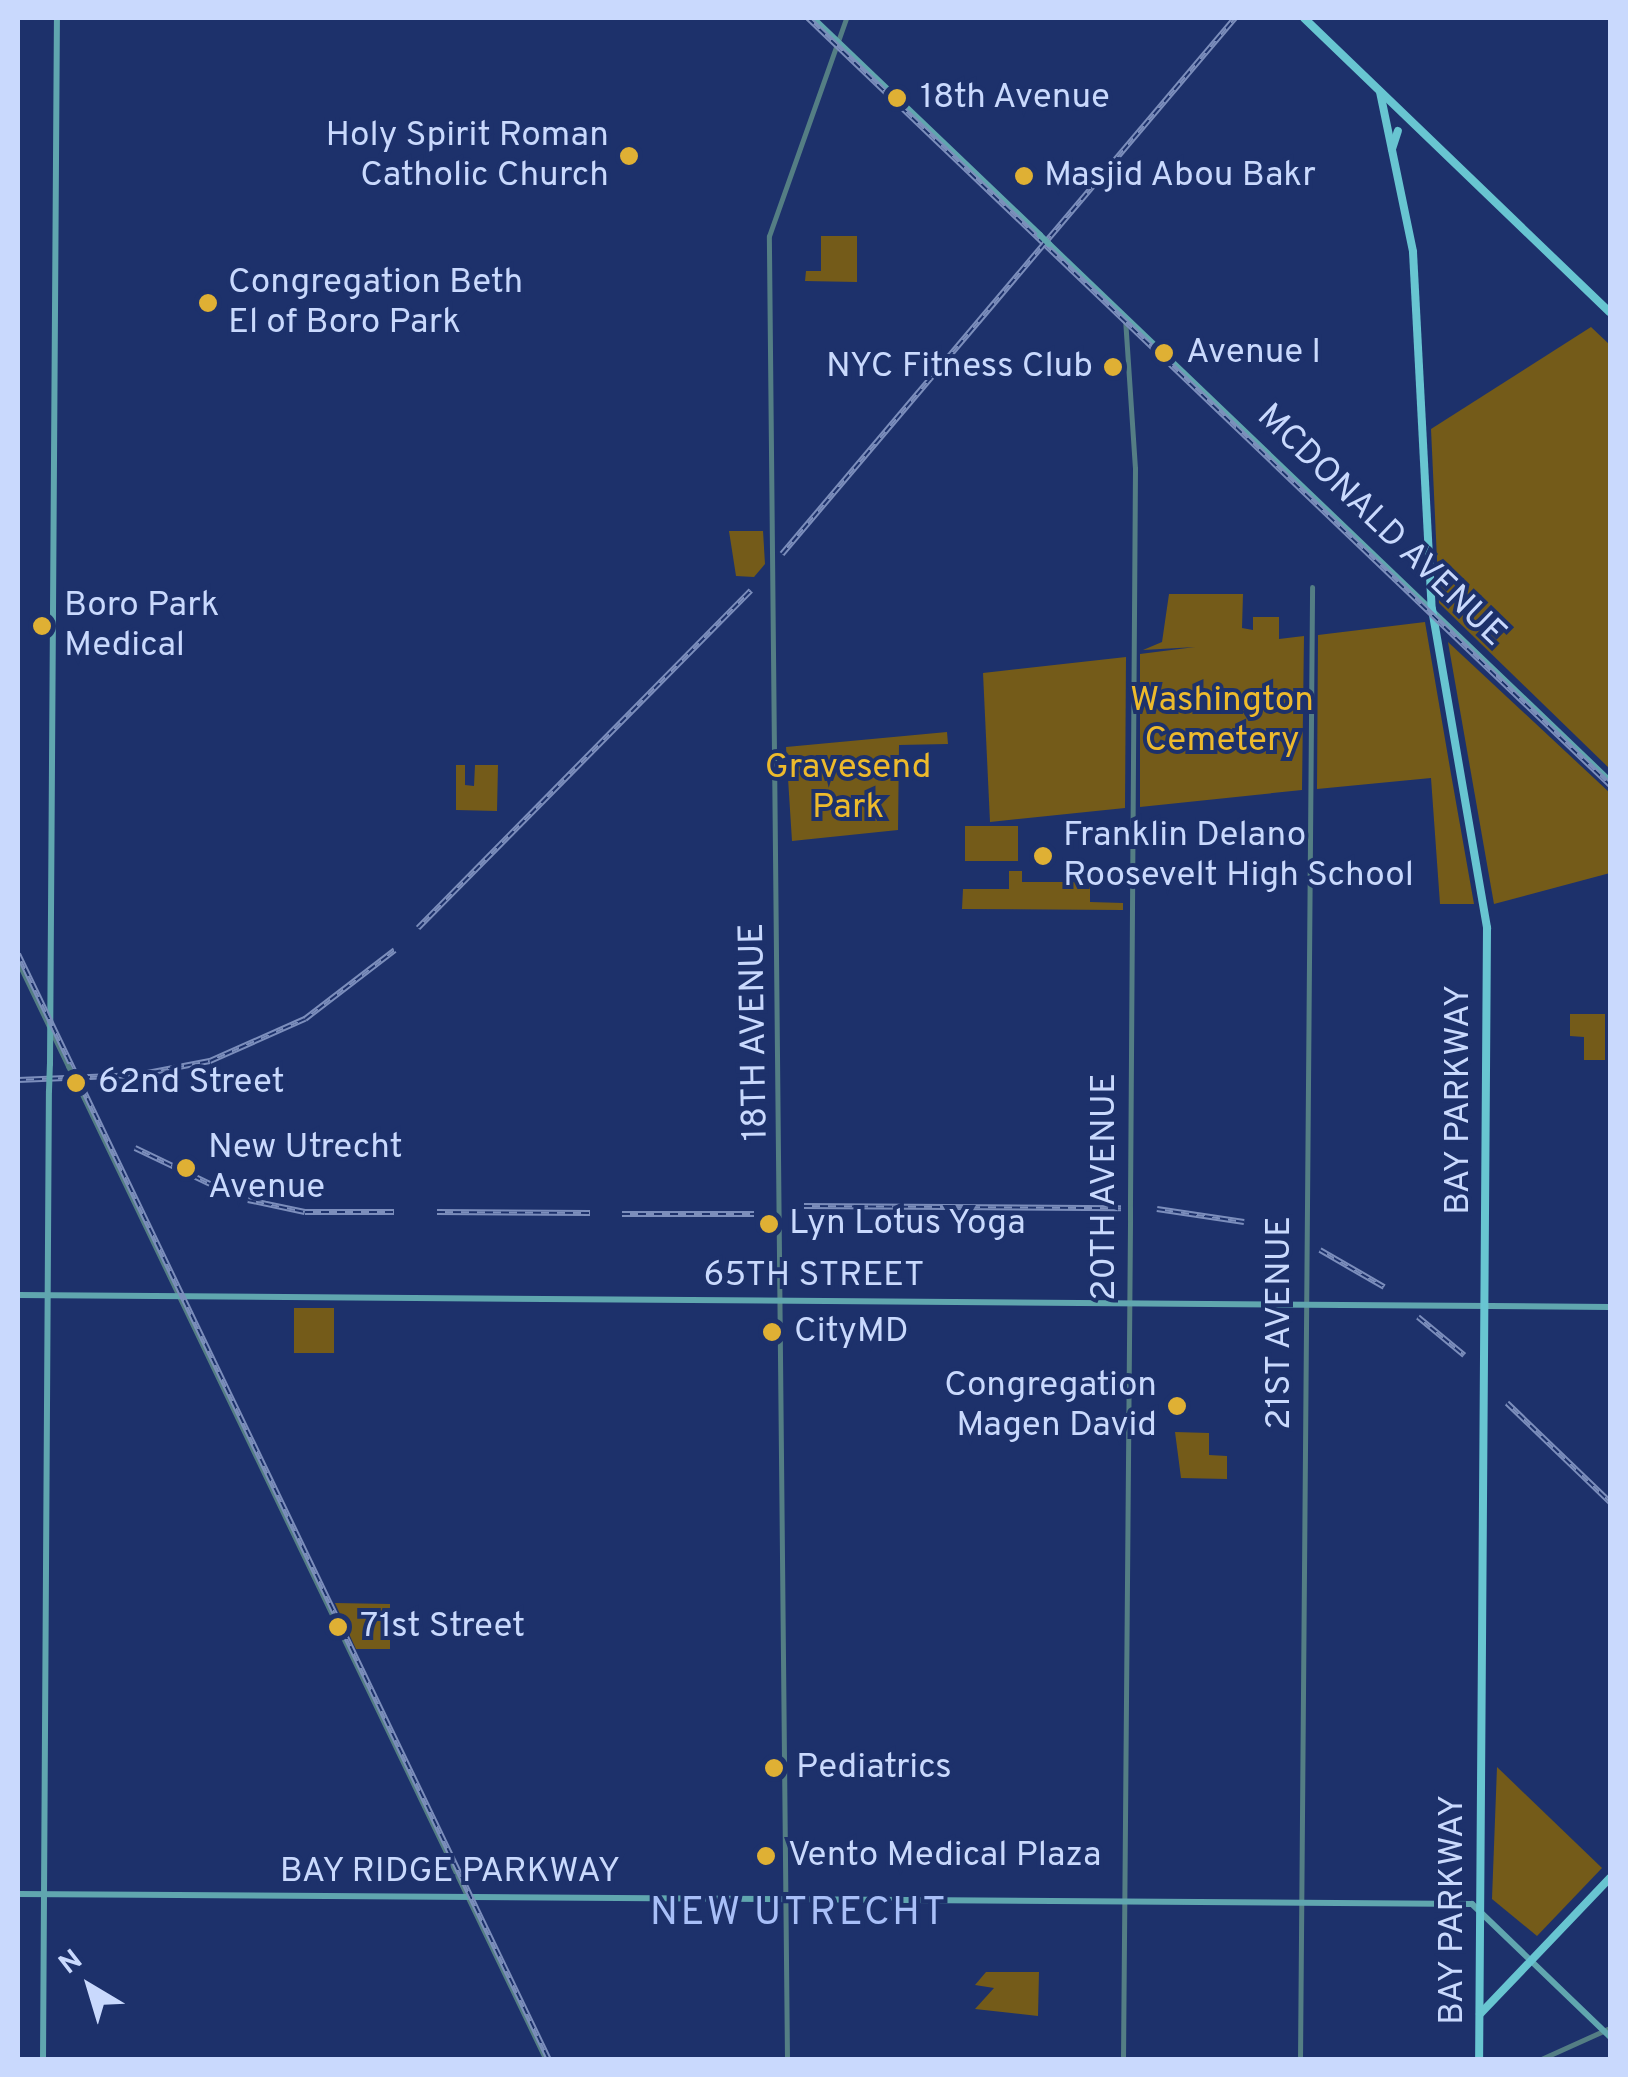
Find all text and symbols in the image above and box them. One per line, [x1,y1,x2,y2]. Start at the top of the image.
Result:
place label: 18th Avenue [920,77,1111,119]
marker: 18th Avenue [884,85,910,111]
place label: Holy Spirit Roman Catholic Church [325,115,609,197]
marker: Holy Spirit Roman Catholic Church [618,145,640,167]
place label: Masjid Abou Bakr [1044,155,1317,197]
marker: Masjid Abou Bakr [1013,165,1035,187]
place label: Congregation Beth El of Boro Park [228,262,523,344]
marker: Congregation Beth El of Boro Park [197,292,219,314]
place label: Avenue I [1186,332,1321,374]
marker: Avenue I [1151,340,1177,366]
place label: NYC Fitness Club [826,346,1093,388]
marker: NYC Fitness Club [1102,356,1124,378]
street label: MCDONALD AVENUE [1247,396,1515,656]
place label: Boro Park Medical [64,585,219,667]
marker: Boro Park Medical [29,613,55,639]
park label: Washington Cemetery [1130,680,1314,762]
park label: Gravesend Park [765,747,931,829]
place label: Franklin Delano Roosevelt High School [1063,815,1414,897]
marker: Franklin Delano Roosevelt High School [1032,845,1054,867]
street label: 18TH AVENUE [732,922,778,1142]
street label: BAY PARKWAY [1438,984,1480,1216]
place label: 62nd Street [98,1062,285,1104]
marker: 62nd Street [63,1070,89,1096]
street label: 20TH AVENUE [1084,1072,1126,1302]
place label: New Utrecht Avenue [208,1127,403,1209]
marker: New Utrecht Avenue [173,1155,199,1181]
place label: Lyn Lotus Yoga [789,1203,1027,1245]
marker: Lyn Lotus Yoga [758,1213,780,1235]
street label: 21ST AVENUE [1259,1215,1301,1431]
street label: 65TH STREET [704,1255,924,1297]
place label: CityMD [794,1311,909,1353]
marker: CityMD [759,1319,785,1345]
place label: Congregation Magen David [944,1365,1157,1447]
marker: Congregation Magen David [1166,1395,1188,1417]
place label: 71st Street [360,1606,525,1648]
marker: 71st Street [325,1614,351,1640]
place label: Pediatrics [796,1747,952,1789]
marker: Pediatrics [761,1755,787,1781]
street label: BAY PARKWAY [1432,1794,1474,2026]
place label: Vento Medical Plaza [788,1835,1101,1877]
marker: Vento Medical Plaza [753,1843,779,1869]
street label: BAY RIDGE PARKWAY [279,1851,621,1893]
district label: NEW UTRECHT [649,1890,949,1938]
north arrow [40,1937,140,2037]
text: N [53,1943,91,1984]

